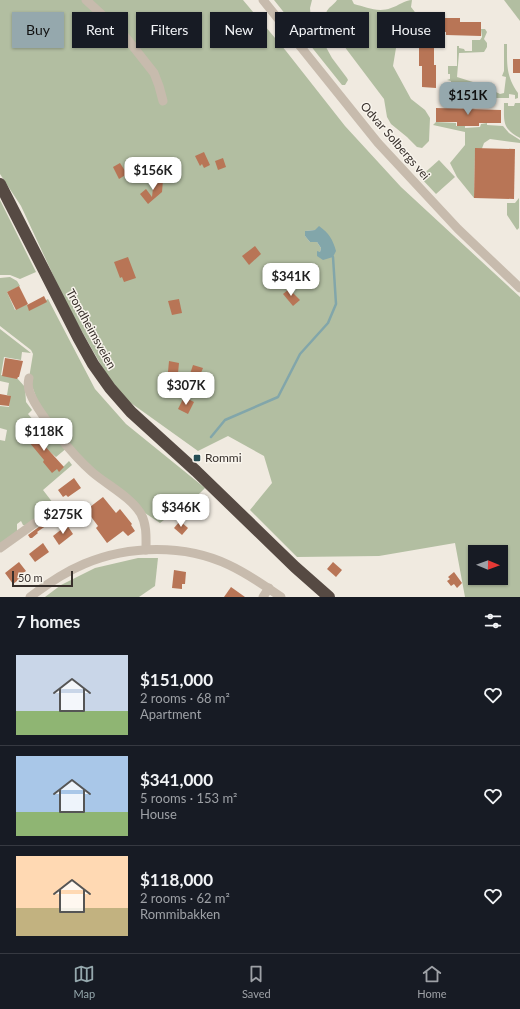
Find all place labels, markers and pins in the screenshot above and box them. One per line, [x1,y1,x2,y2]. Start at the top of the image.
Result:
pin: $151K [440,82,496,116]
pin: $156K [125,157,181,191]
pin: $341K [263,263,319,297]
pin: $307K [158,372,214,406]
pin: $118K [16,418,72,452]
place label: Rommi [205,450,242,465]
marker: Rommi [192,453,202,463]
pin: $346K [153,494,209,528]
pin: $275K [35,501,91,535]

